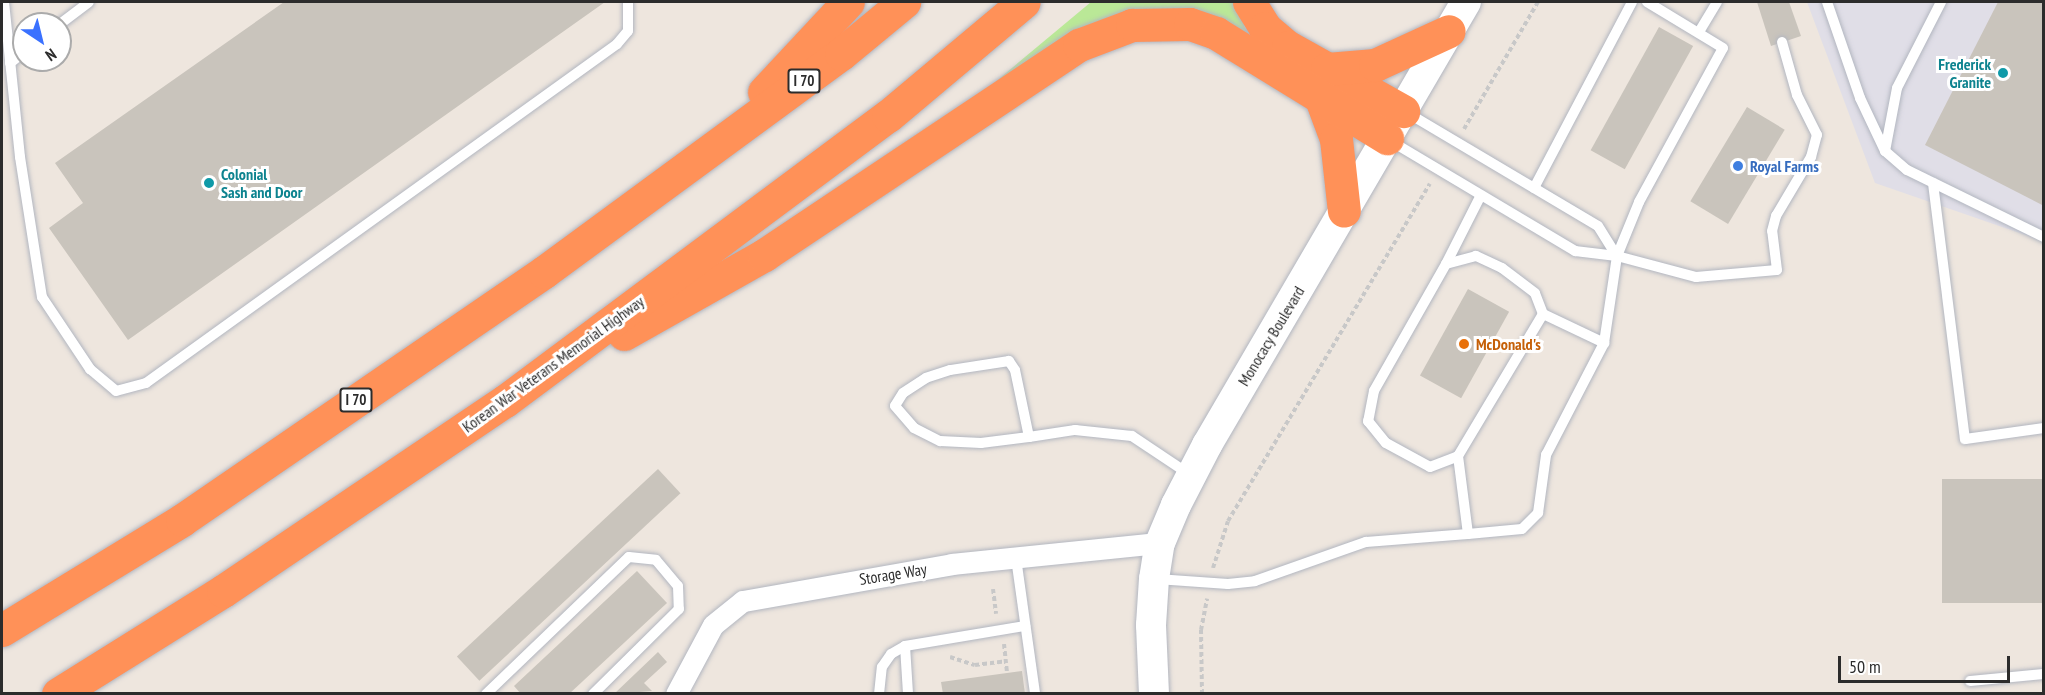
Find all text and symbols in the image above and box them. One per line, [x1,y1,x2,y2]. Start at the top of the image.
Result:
north arrow [12,12,72,72]
text: N [42,44,60,66]
place label: Frederick Granite [1938,54,1991,92]
marker: Frederick Granite [1996,66,2010,80]
road number: I 70 [788,69,820,93]
place label: Royal Farms [1750,156,1819,176]
marker: Royal Farms [1731,159,1745,173]
place label: Colonial Sash and Door [221,164,302,202]
marker: Colonial Sash and Door [202,176,216,190]
street label: Monocacy Boulevard [1234,282,1308,390]
street label: Korean War Veterans Memorial Highway [458,291,648,437]
place label: McDonald's [1476,334,1541,354]
marker: McDonald's [1457,337,1471,351]
road number: I 70 [340,388,372,412]
street label: Storage Way [858,559,928,589]
scale bar [1841,644,2014,682]
text: 50 m [1849,655,1881,678]

